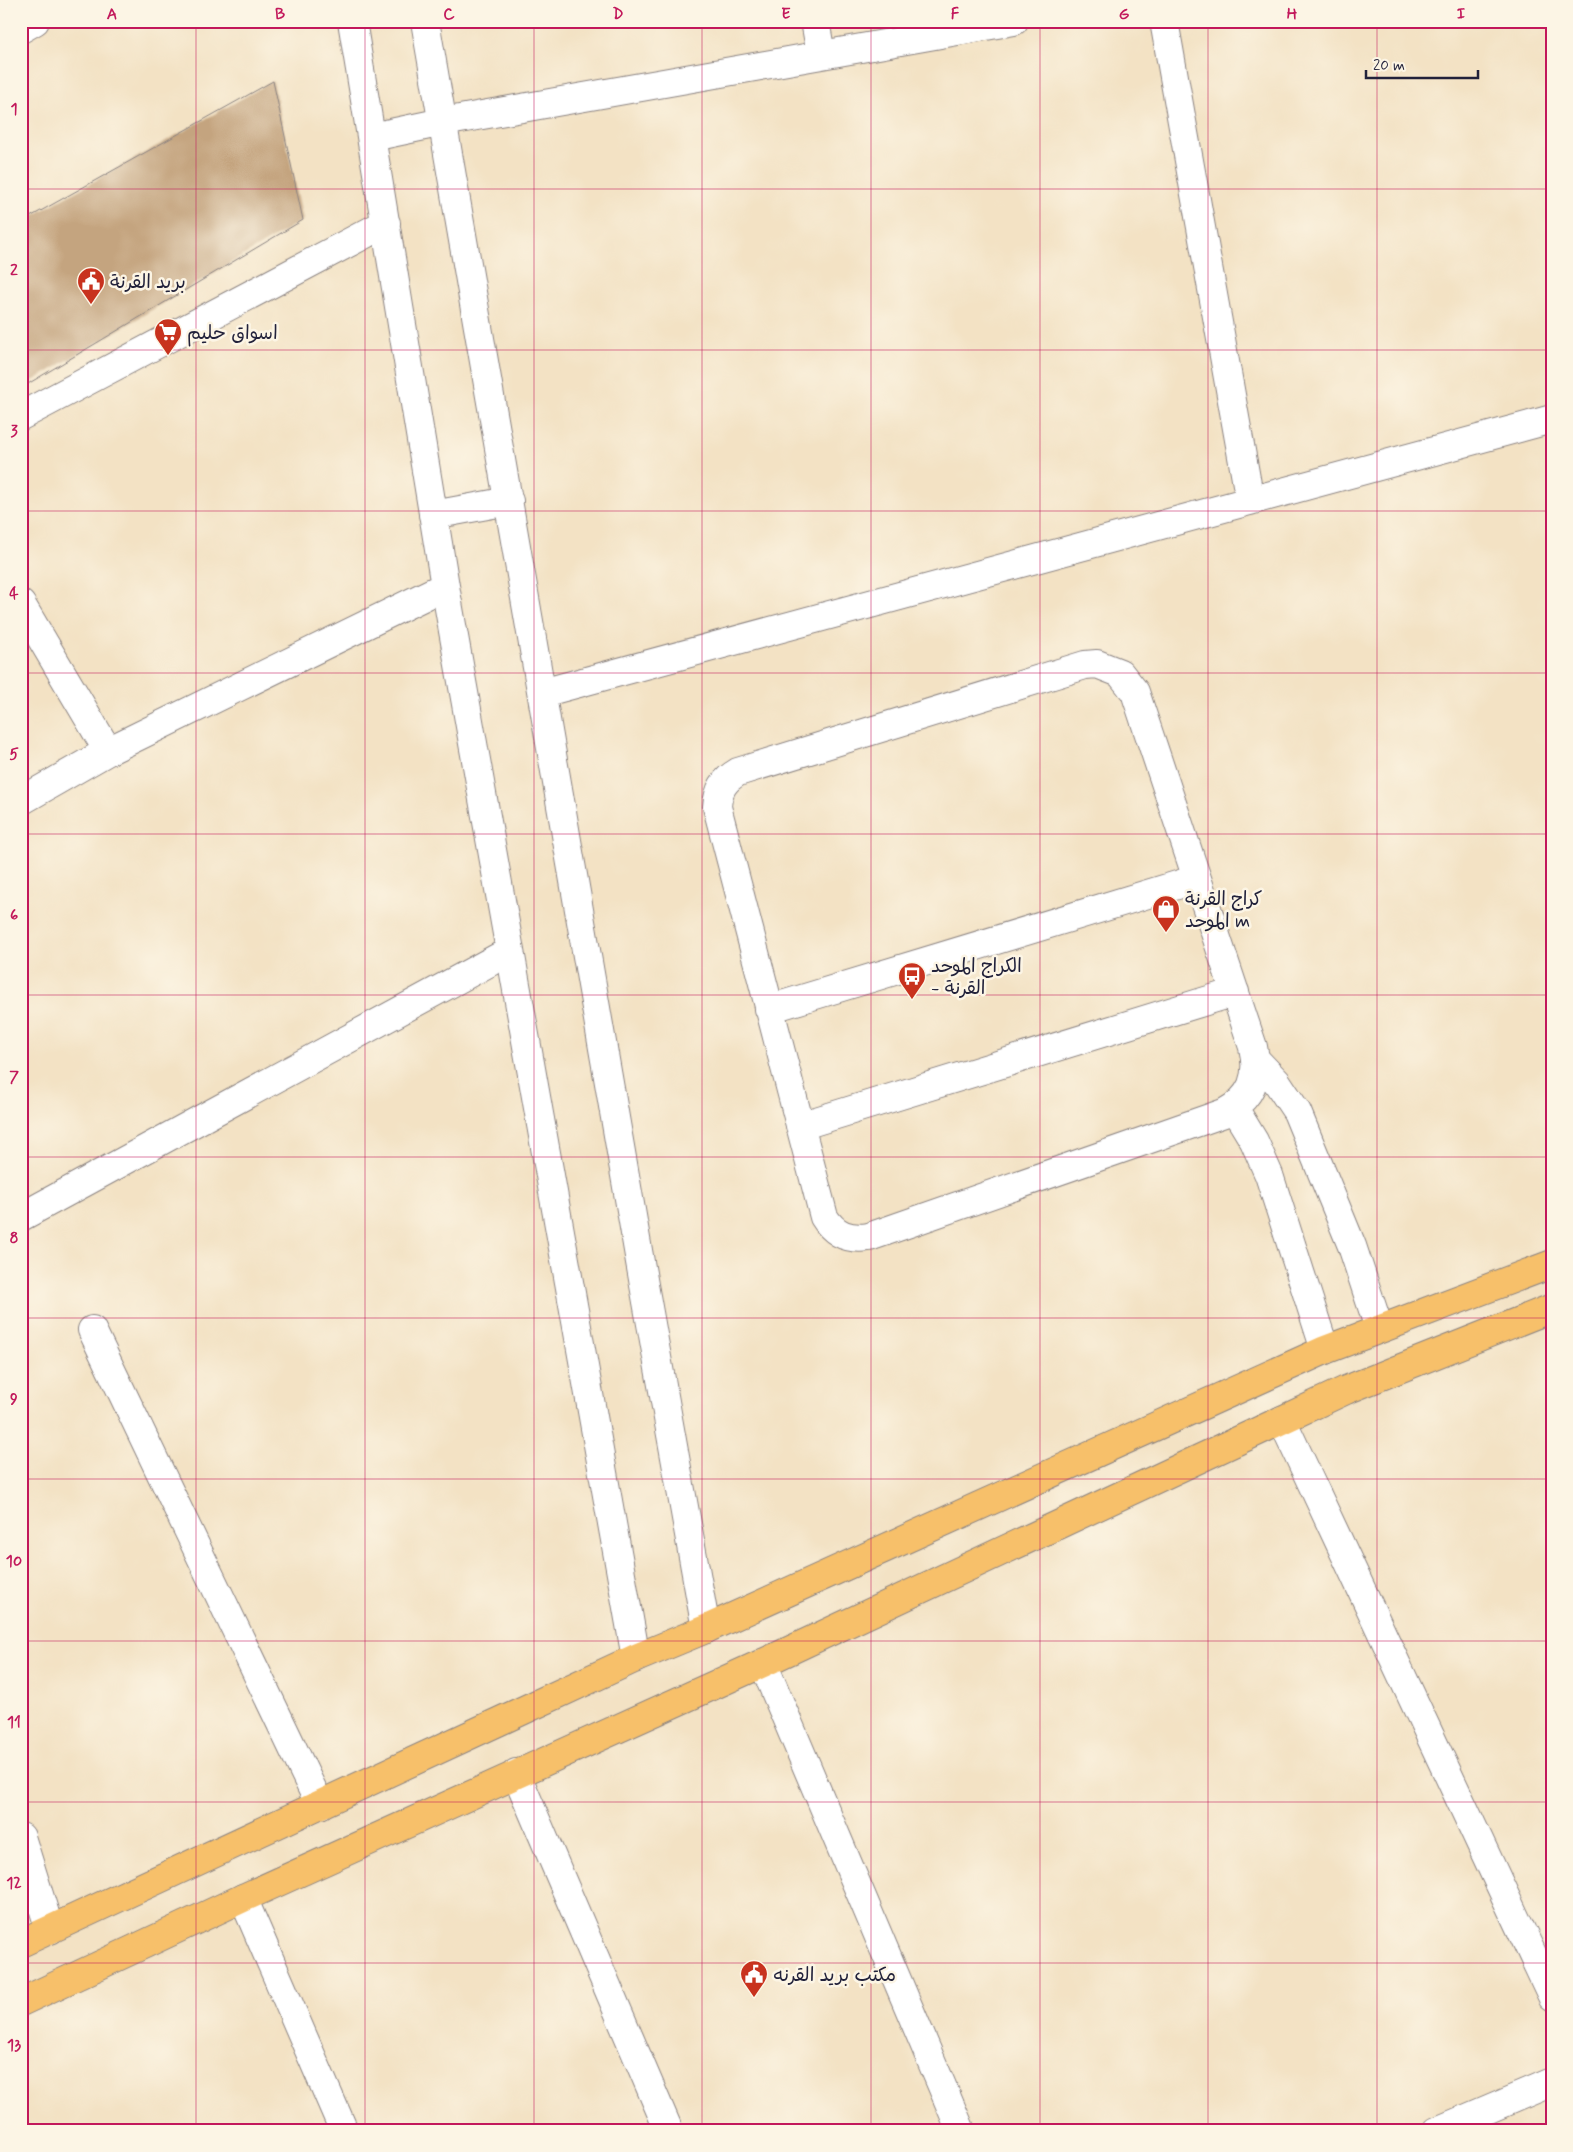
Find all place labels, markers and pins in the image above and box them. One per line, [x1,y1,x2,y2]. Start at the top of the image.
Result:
public building icon: بريد القرنة [76,266,106,305]
place label: بريد القرنة [110,270,186,295]
supermarket icon: اسواق حليم [153,317,183,356]
place label: اسواق حليم [187,321,278,347]
place label: كراج القرنة الموحد m [1185,887,1262,934]
shop icon: كراج القرنة الموحد m [1151,894,1181,933]
place label: الكراج الموحد - القرنة [931,954,1022,1001]
bus stop icon: الكراج الموحد - القرنة [897,961,927,1000]
public building icon: مكتب بريد القرنه [739,1959,769,1998]
place label: مكتب بريد القرنه [773,1963,896,1988]

